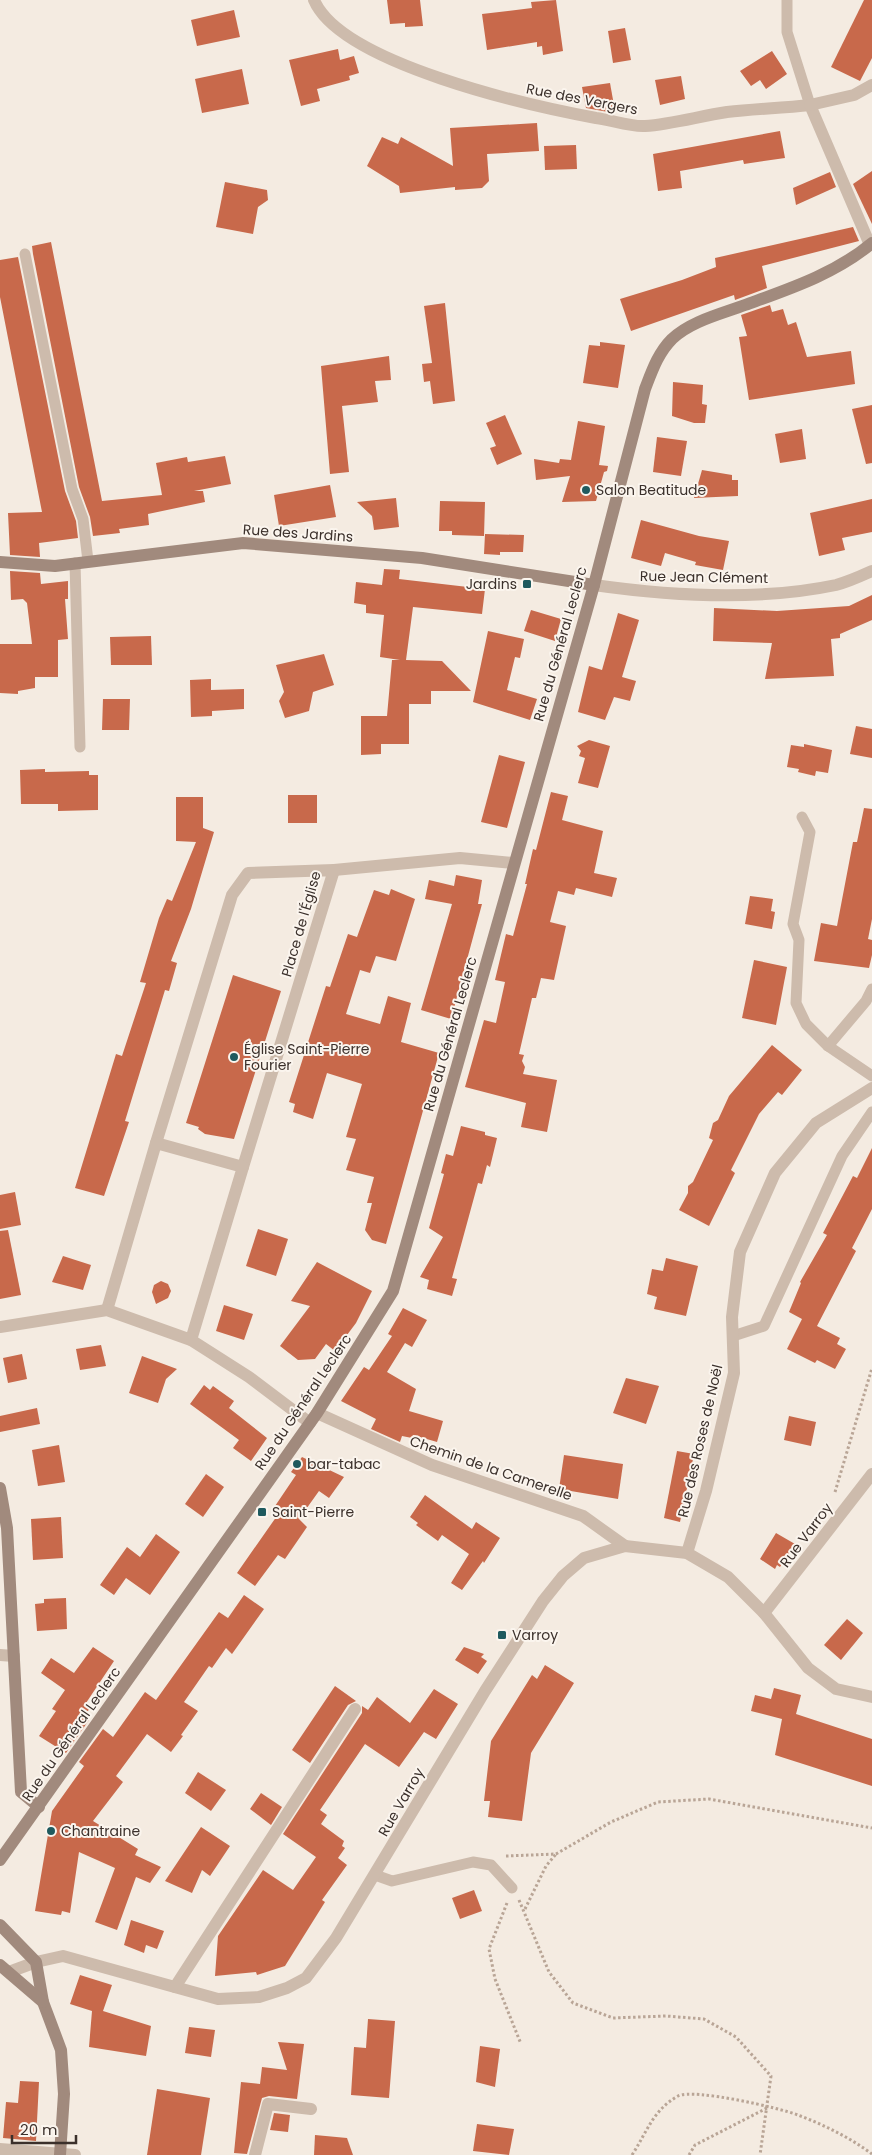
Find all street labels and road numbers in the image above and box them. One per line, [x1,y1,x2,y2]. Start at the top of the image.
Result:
street label: Rue des Vergers [525,78,639,120]
street label: Rue des Jardins [242,519,354,547]
street label: Rue du Général Leclerc [528,564,592,724]
street label: Rue Jean Clément [640,566,768,588]
street label: Place de l'Église [276,869,326,979]
street label: Rue du Général Leclerc [418,954,482,1114]
street label: Rue du Général Leclerc [250,1330,356,1474]
street label: Rue des Roses de Noël [673,1363,727,1519]
street label: Chemin de la Camerelle [407,1431,575,1505]
street label: Rue Varroy [775,1499,837,1571]
street label: Rue du Général Leclerc [17,1663,125,1805]
street label: Rue Varroy [373,1764,429,1840]

